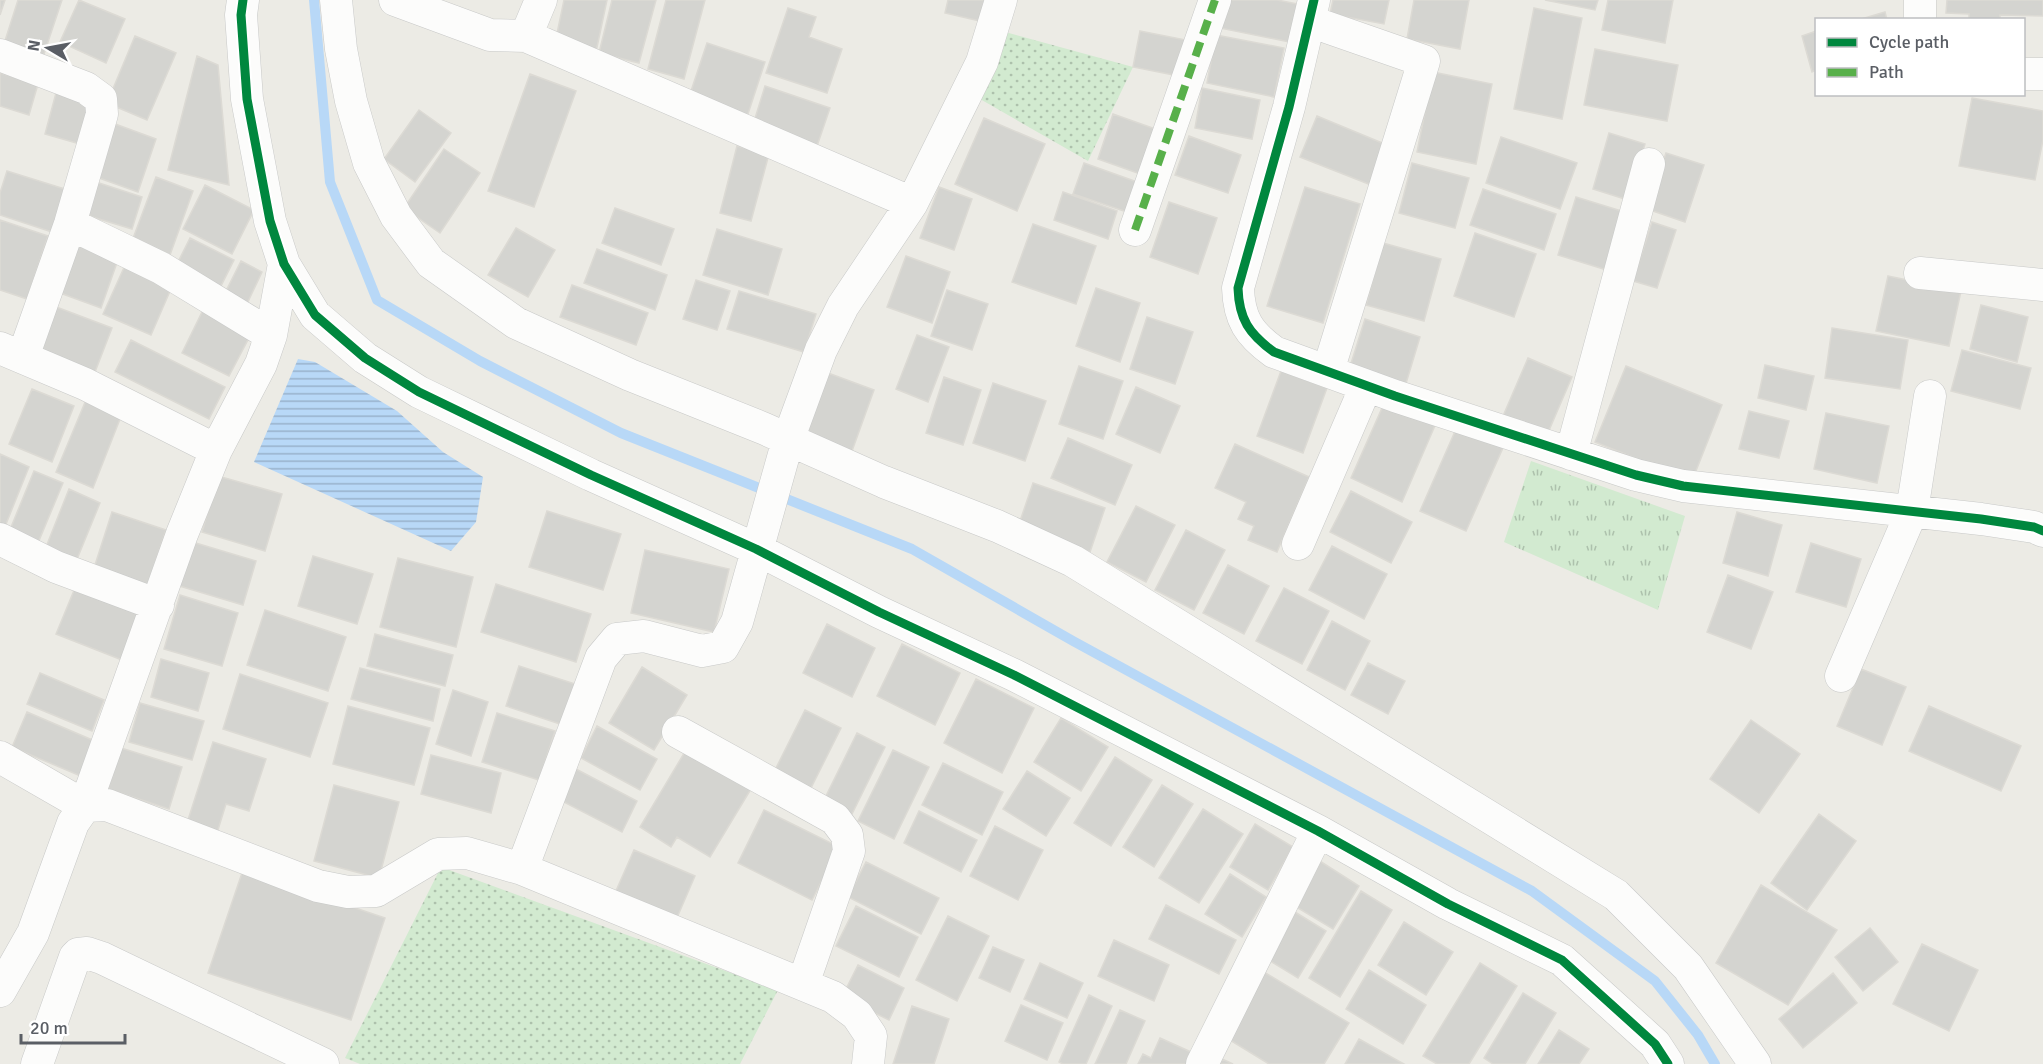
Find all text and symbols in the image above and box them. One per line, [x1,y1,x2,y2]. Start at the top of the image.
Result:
north arrow [18,18,78,78]
legend [1815,18,2025,96]
text: Cycle path [1869,31,1949,53]
text: N [23,38,45,53]
text: Path [1869,61,1904,83]
scale bar [21,1007,124,1045]
text: 20 m [30,1017,68,1039]

